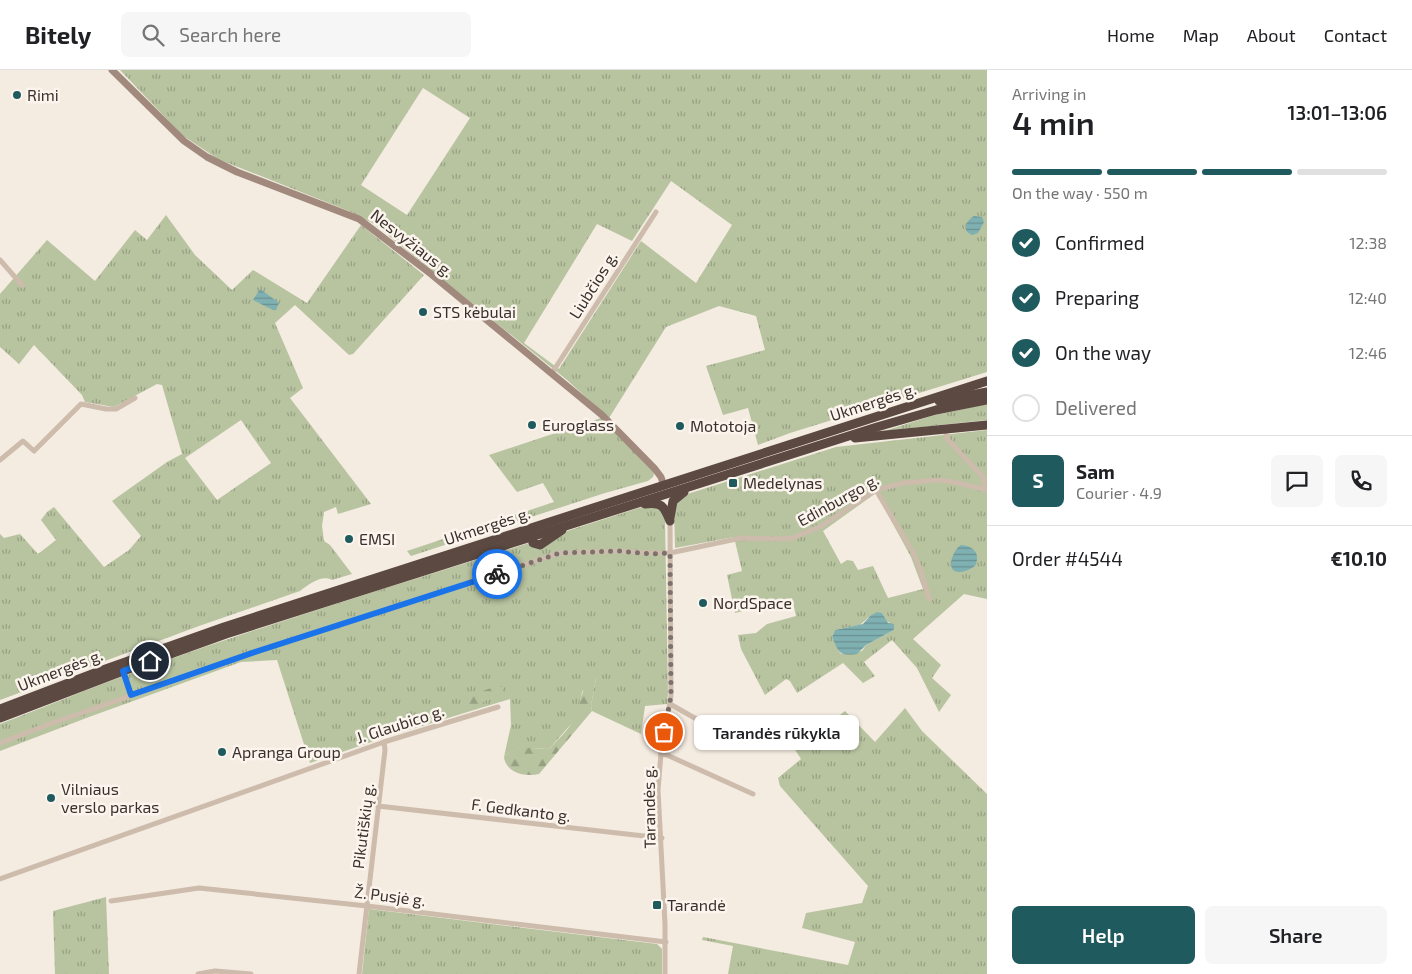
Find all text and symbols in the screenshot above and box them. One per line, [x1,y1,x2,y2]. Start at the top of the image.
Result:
search box [121,12,471,57]
text: Bitely [25,20,91,49]
icon: search [139,21,167,49]
text: Search here [179,23,281,46]
text: Home [1107,24,1155,46]
text: Map [1183,24,1219,46]
text: About [1247,24,1296,46]
text: Contact [1324,24,1387,46]
text: Arriving in [1012,84,1086,103]
place label: Rimi [27,85,59,104]
marker: Rimi [11,89,23,101]
text: 13:01–13:06 [1288,101,1387,124]
text: 4 min [1012,103,1095,141]
text: On the way · 550 m [1012,183,1148,202]
street label: Nesvyžiaus g. [367,205,457,281]
icon: check [1012,229,1040,257]
text: Confirmed [1055,231,1145,254]
text: 12:38 [1349,233,1387,252]
street label: Liubčios g. [564,248,621,322]
icon: check [1012,284,1040,312]
text: Preparing [1055,286,1139,309]
text: 12:40 [1348,288,1387,307]
place label: STS kėbulai [433,302,516,321]
marker: STS kėbulai [417,306,429,318]
icon: check [1012,339,1040,367]
text: On the way [1055,341,1151,364]
text: 12:46 [1349,343,1387,362]
street label: Ukmergės g. [827,379,918,424]
text: Delivered [1055,396,1137,419]
place label: Euroglass [542,415,614,434]
place label: Mototoja [690,416,756,436]
marker: Euroglass [526,419,538,431]
marker: Mototoja [674,420,686,432]
button: chat [1271,455,1323,507]
button: phone [1335,455,1387,507]
text: Sam [1076,460,1115,483]
street label: Edinburgo g. [794,469,882,530]
text: S [1032,469,1044,492]
place label: Medelynas [743,473,822,492]
marker: Medelynas [727,477,739,489]
text: Courier · 4.9 [1076,483,1162,502]
street label: Ukmergės g. [441,503,532,548]
place label: EMSI [359,529,395,548]
marker: EMSI [343,533,355,545]
text: Order #4544 [1012,547,1123,570]
text: €10.10 [1331,547,1387,570]
courier [472,549,522,599]
icon: bike [483,560,511,588]
place label: NordSpace [713,593,792,612]
marker: NordSpace [697,597,709,609]
pin [129,640,171,682]
street label: Ukmergės g. [15,645,105,694]
icon: home [136,647,164,675]
street label: J. Glaubico g. [353,700,446,747]
pin [643,711,685,753]
callout: Tarandės rūkykla [694,714,859,750]
icon: bag [650,718,678,746]
text: Tarandės rūkykla [712,723,841,742]
place label: Apranga Group [232,742,341,761]
marker: Apranga Group [216,746,228,758]
street label: Tarandės g. [638,765,659,849]
place label: Vilniaus verslo parkas [61,779,159,816]
street label: Pikutiškių g. [348,782,377,870]
marker: Vilniaus verslo parkas [45,792,57,804]
street label: F. Gedkanto g. [470,794,572,825]
street label: Ž. Pusjė g. [353,882,427,910]
place label: Tarandė [667,895,726,914]
marker: Tarandė [651,899,663,911]
button: Help [1012,906,1195,964]
button: Share [1205,906,1387,964]

